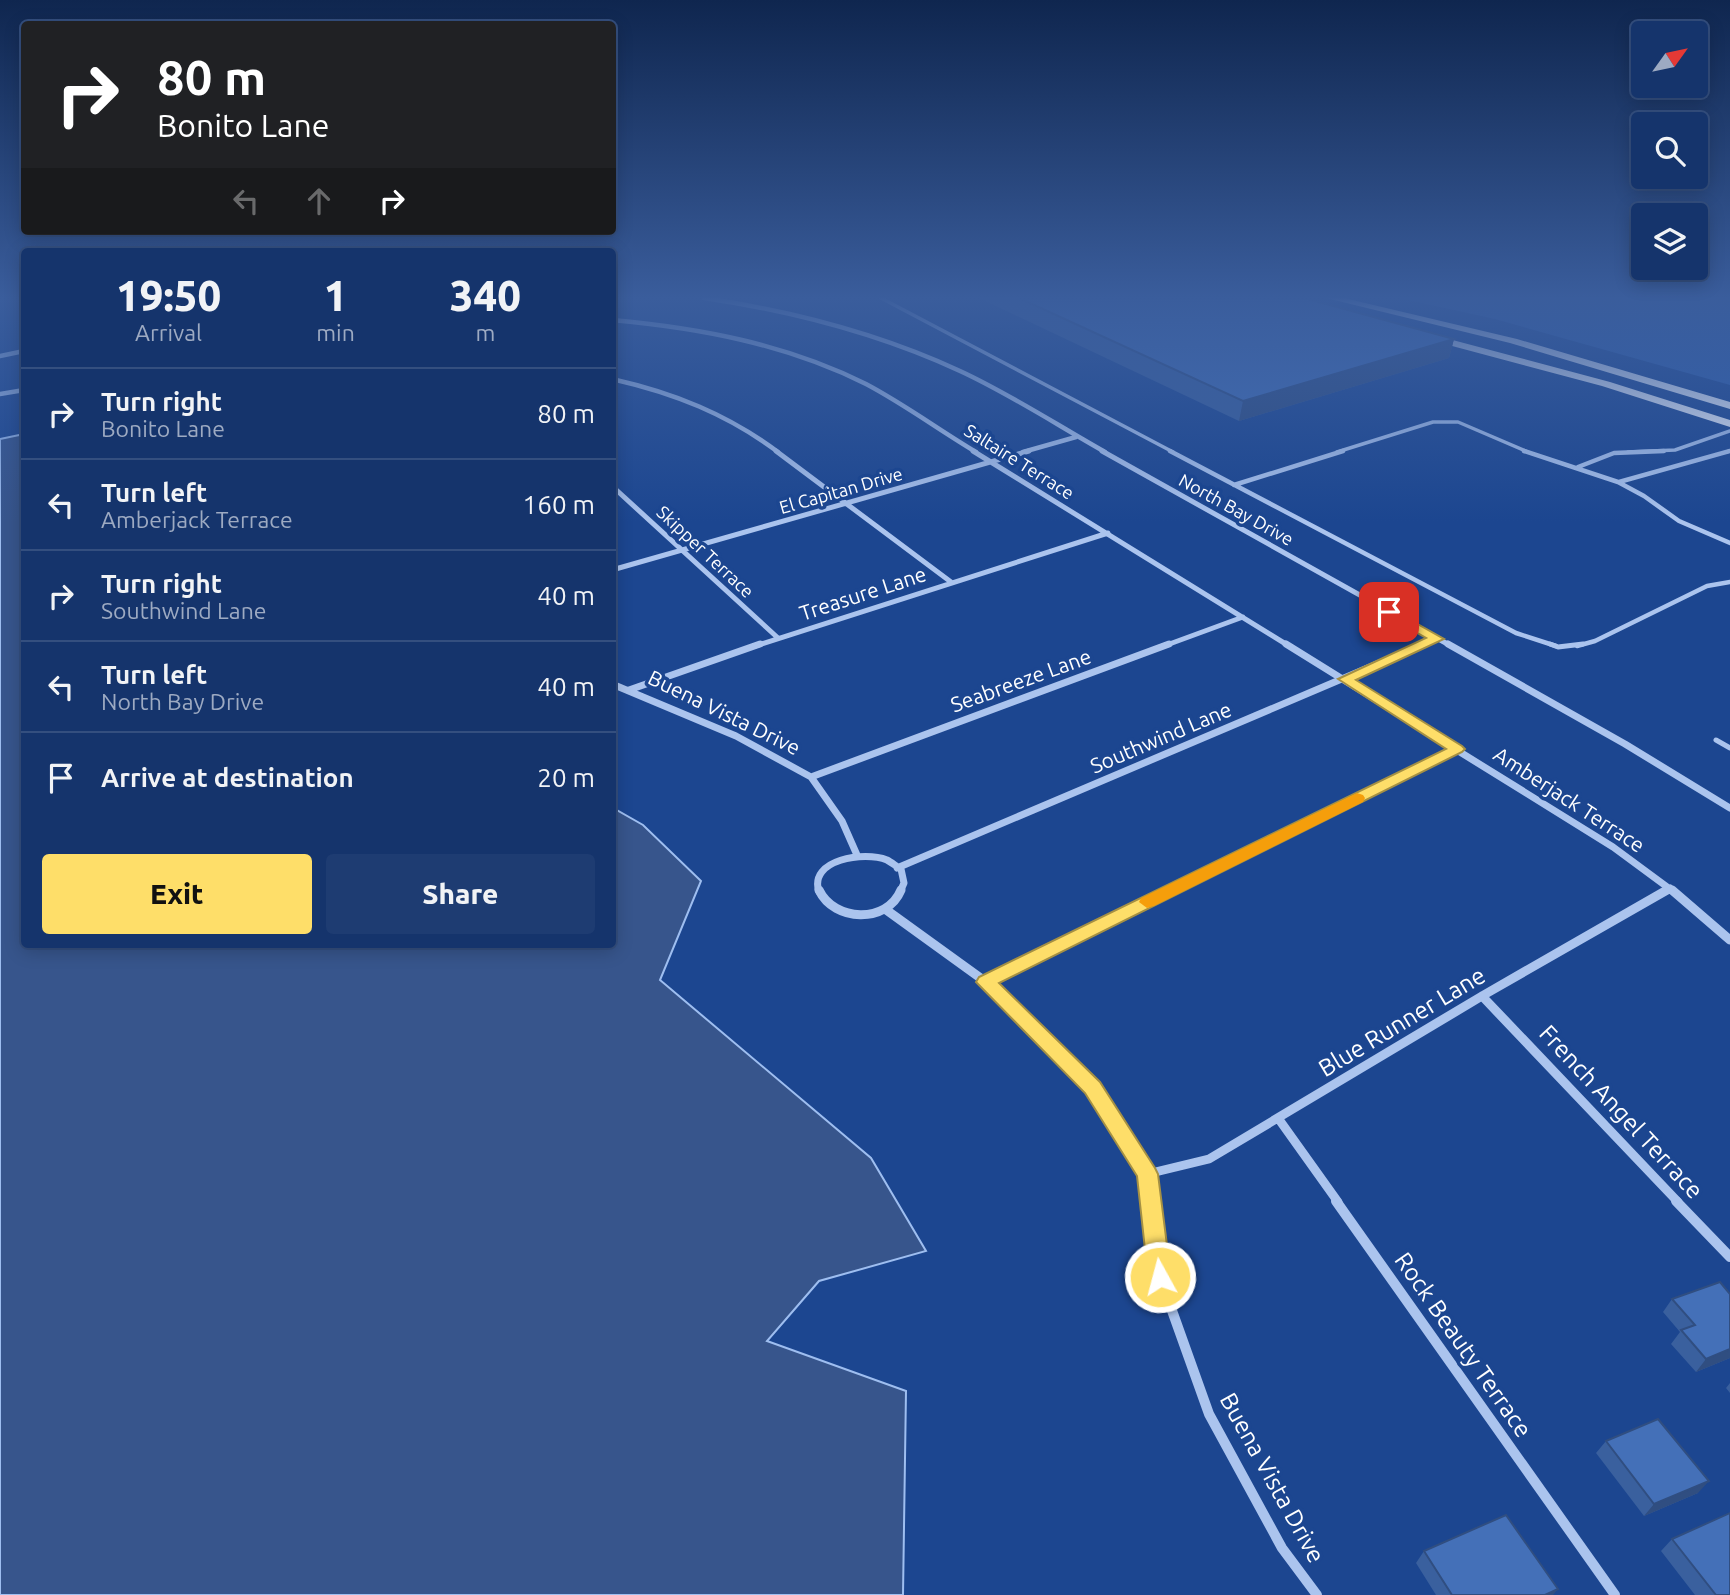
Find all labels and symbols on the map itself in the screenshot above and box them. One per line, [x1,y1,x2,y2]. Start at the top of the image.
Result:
north arrow [1631,21,1708,98]
street label: Saltaire Terrace [961,420,1078,503]
street label: El Capitan Drive [777,463,905,517]
street label: North Bay Drive [1176,469,1297,549]
street label: Skipper Terrace [653,501,758,601]
street label: Treasure Lane [796,561,929,625]
pin [1359,582,1419,642]
street label: Seabreeze Lane [947,644,1094,717]
street label: Buena Vista Drive [644,665,804,759]
street label: Southwind Lane [1086,697,1235,778]
street label: Amberjack Terrace [1490,741,1649,857]
street label: Blue Runner Lane [1314,961,1490,1082]
street label: French Angel Terrace [1534,1019,1709,1204]
position arrow [1123,1240,1197,1314]
street label: Rock Beauty Terrace [1390,1247,1537,1442]
street label: Buena Vista Drive [1215,1388,1330,1567]

